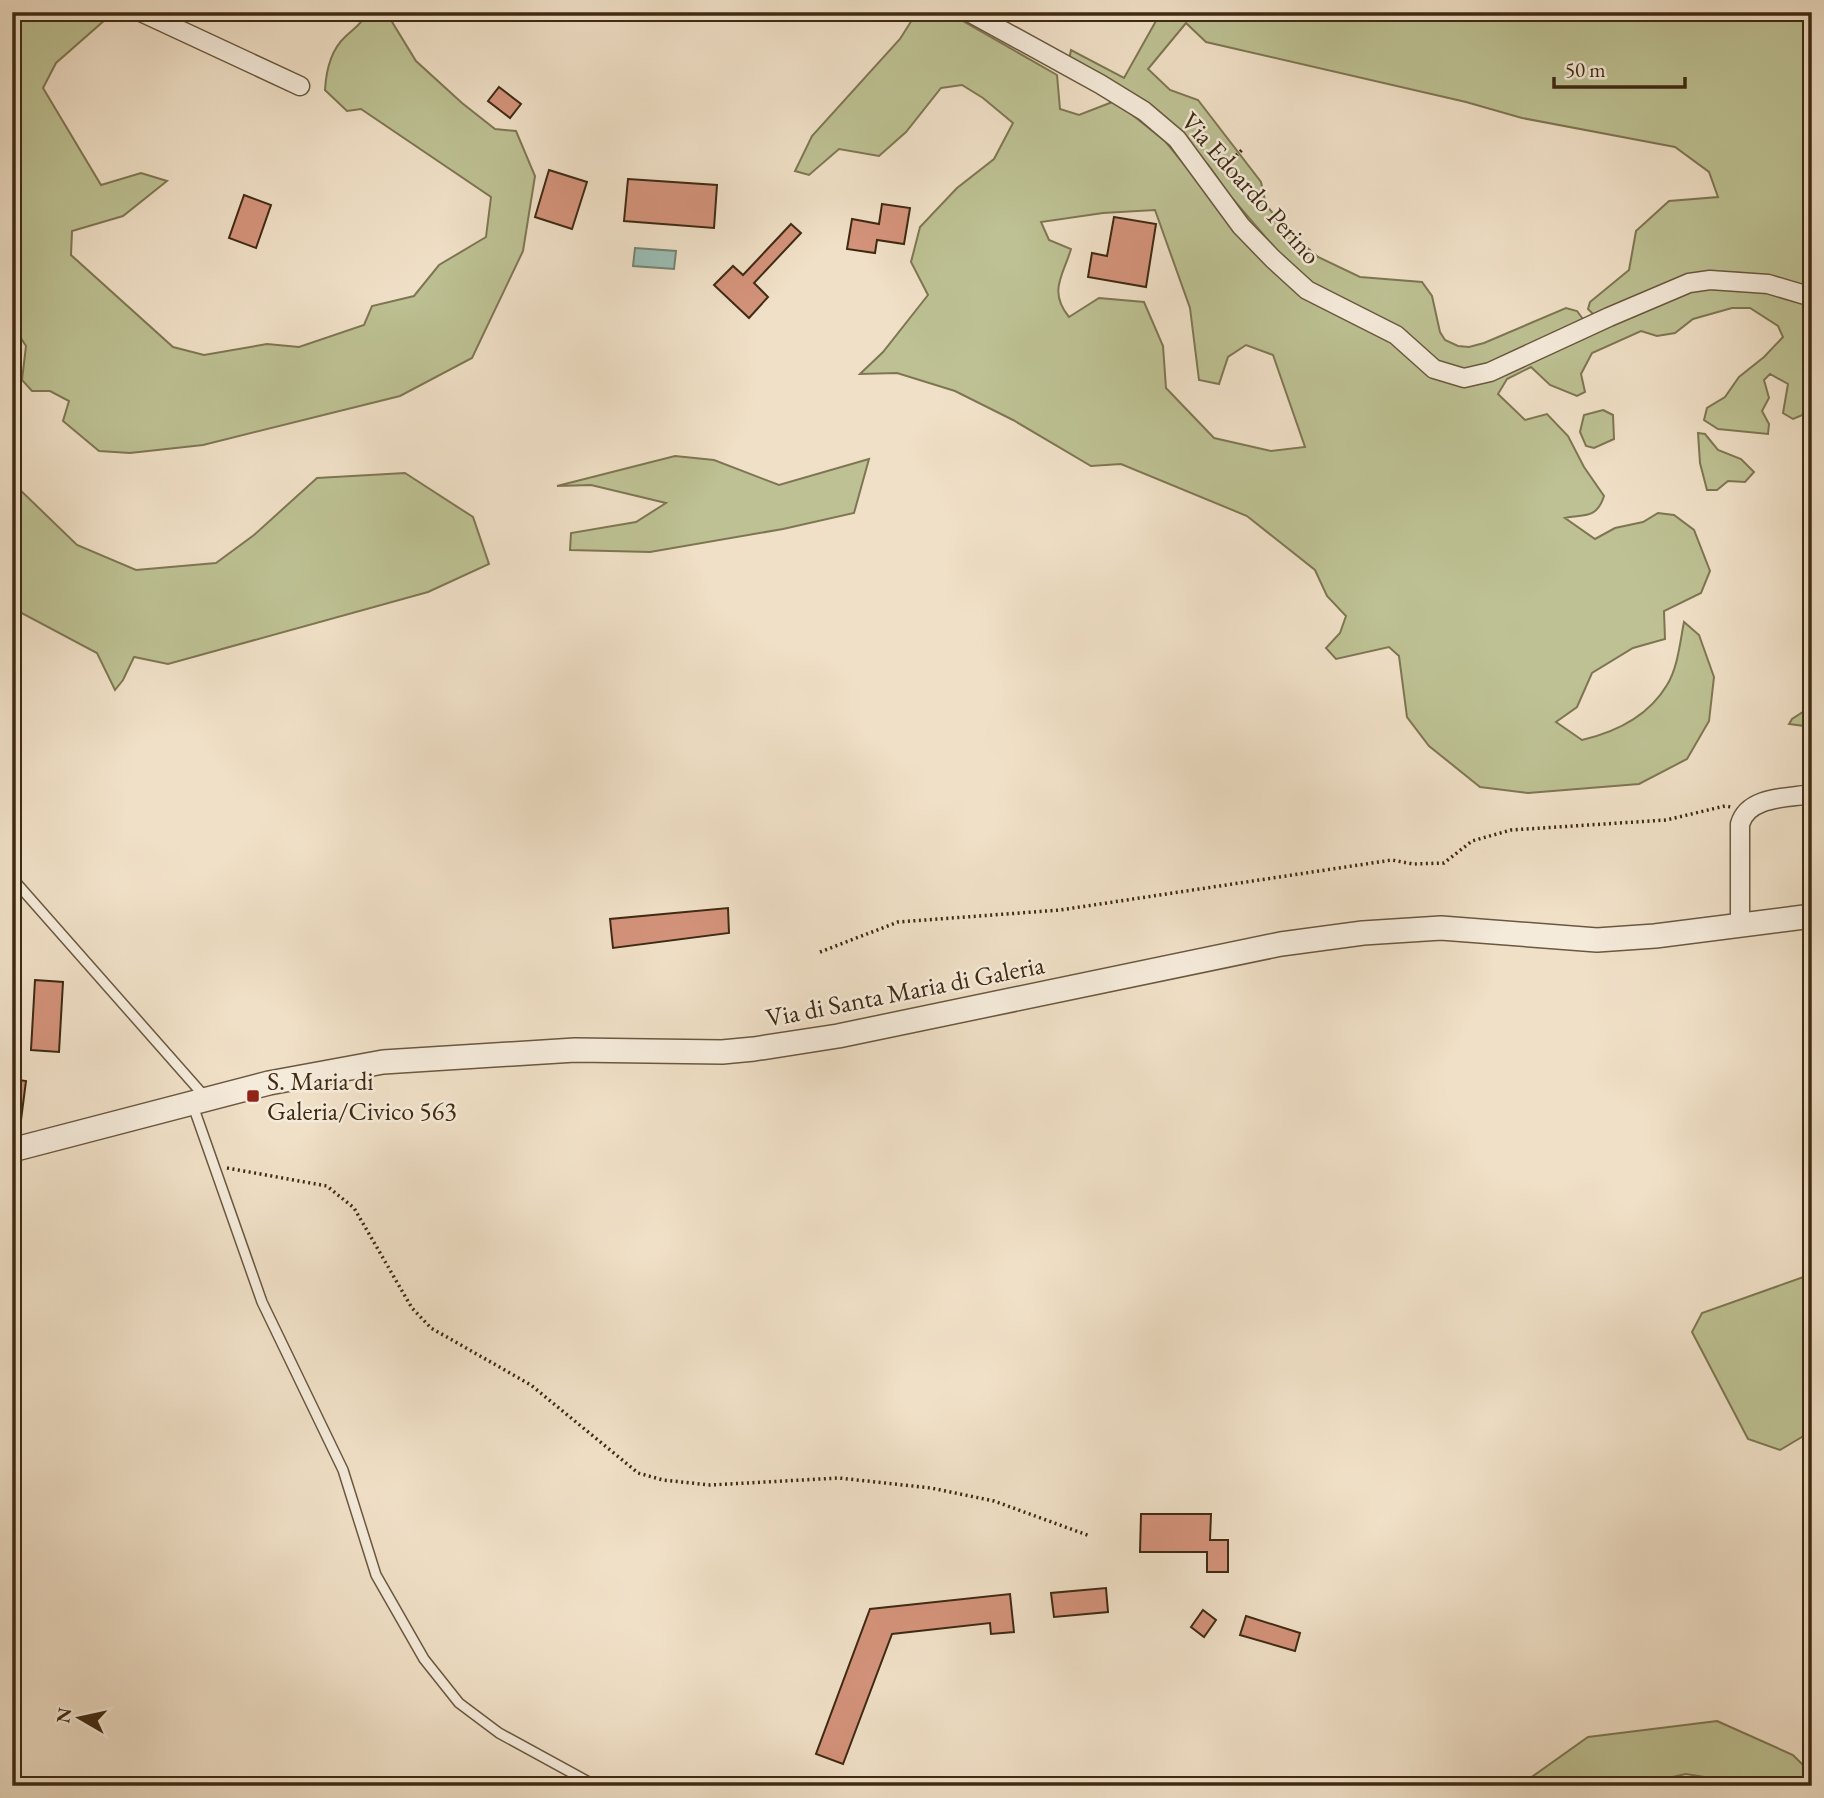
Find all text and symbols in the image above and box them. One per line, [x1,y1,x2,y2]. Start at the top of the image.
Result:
scale bar [1554,46,1686,90]
text: 50 m [1565,56,1606,83]
street label: Via Edoardo Perino [1174,105,1328,271]
street label: Via di Santa Maria di Galeria [763,947,1048,1035]
place label: S. Maria di Galeria/Civico 563 [267,1064,457,1128]
marker: S. Maria di Galeria/Civico 563 [245,1088,261,1104]
north arrow [46,1682,116,1752]
text: N [50,1705,77,1725]

